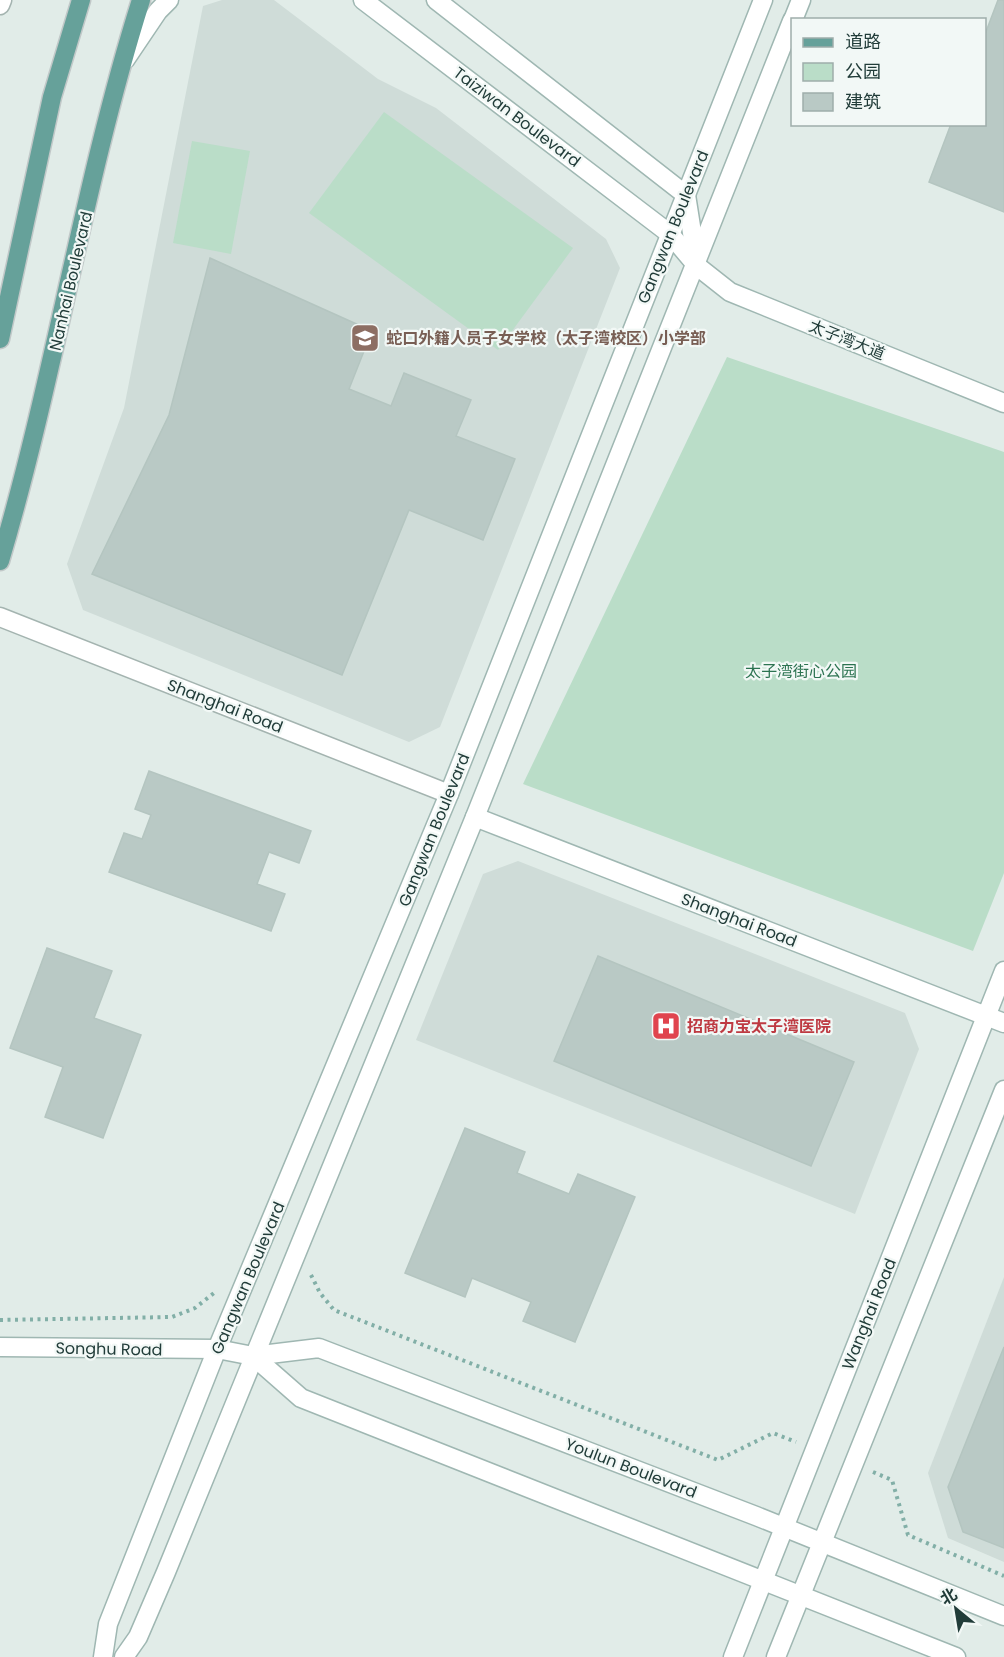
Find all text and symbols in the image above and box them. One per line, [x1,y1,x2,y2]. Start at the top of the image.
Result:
legend [791,18,986,126]
text: 道路 [845,29,881,54]
text: 公园 [845,59,881,84]
street label: Taiziwan Boulevard [449,62,585,172]
text: 建筑 [845,89,881,114]
street label: Gangwan Boulevard [632,147,714,307]
street label: Nanhai Boulevard [44,209,98,353]
street label: 太子湾大道 [806,314,888,366]
school or university icon: 蛇口外籍人员子女学校（太子湾校区）小学部 [349,322,381,354]
place label: 蛇口外籍人员子女学校（太子湾校区）小学部 [386,327,706,350]
park label: 太子湾街心公园 [745,660,857,683]
street label: Shanghai Road [164,673,286,739]
street label: Gangwan Boulevard [393,750,475,910]
street label: Shanghai Road [678,887,800,953]
hospital icon: 招商力宝太子湾医院 [650,1010,682,1042]
place label: 招商力宝太子湾医院 [687,1015,831,1038]
street label: Gangwan Boulevard [205,1198,291,1358]
street label: Wanghai Road [836,1255,902,1373]
street label: Songhu Road [55,1337,163,1361]
street label: Youlun Boulevard [562,1432,700,1504]
north arrow [926,1579,986,1639]
text: 北 [936,1582,961,1610]

